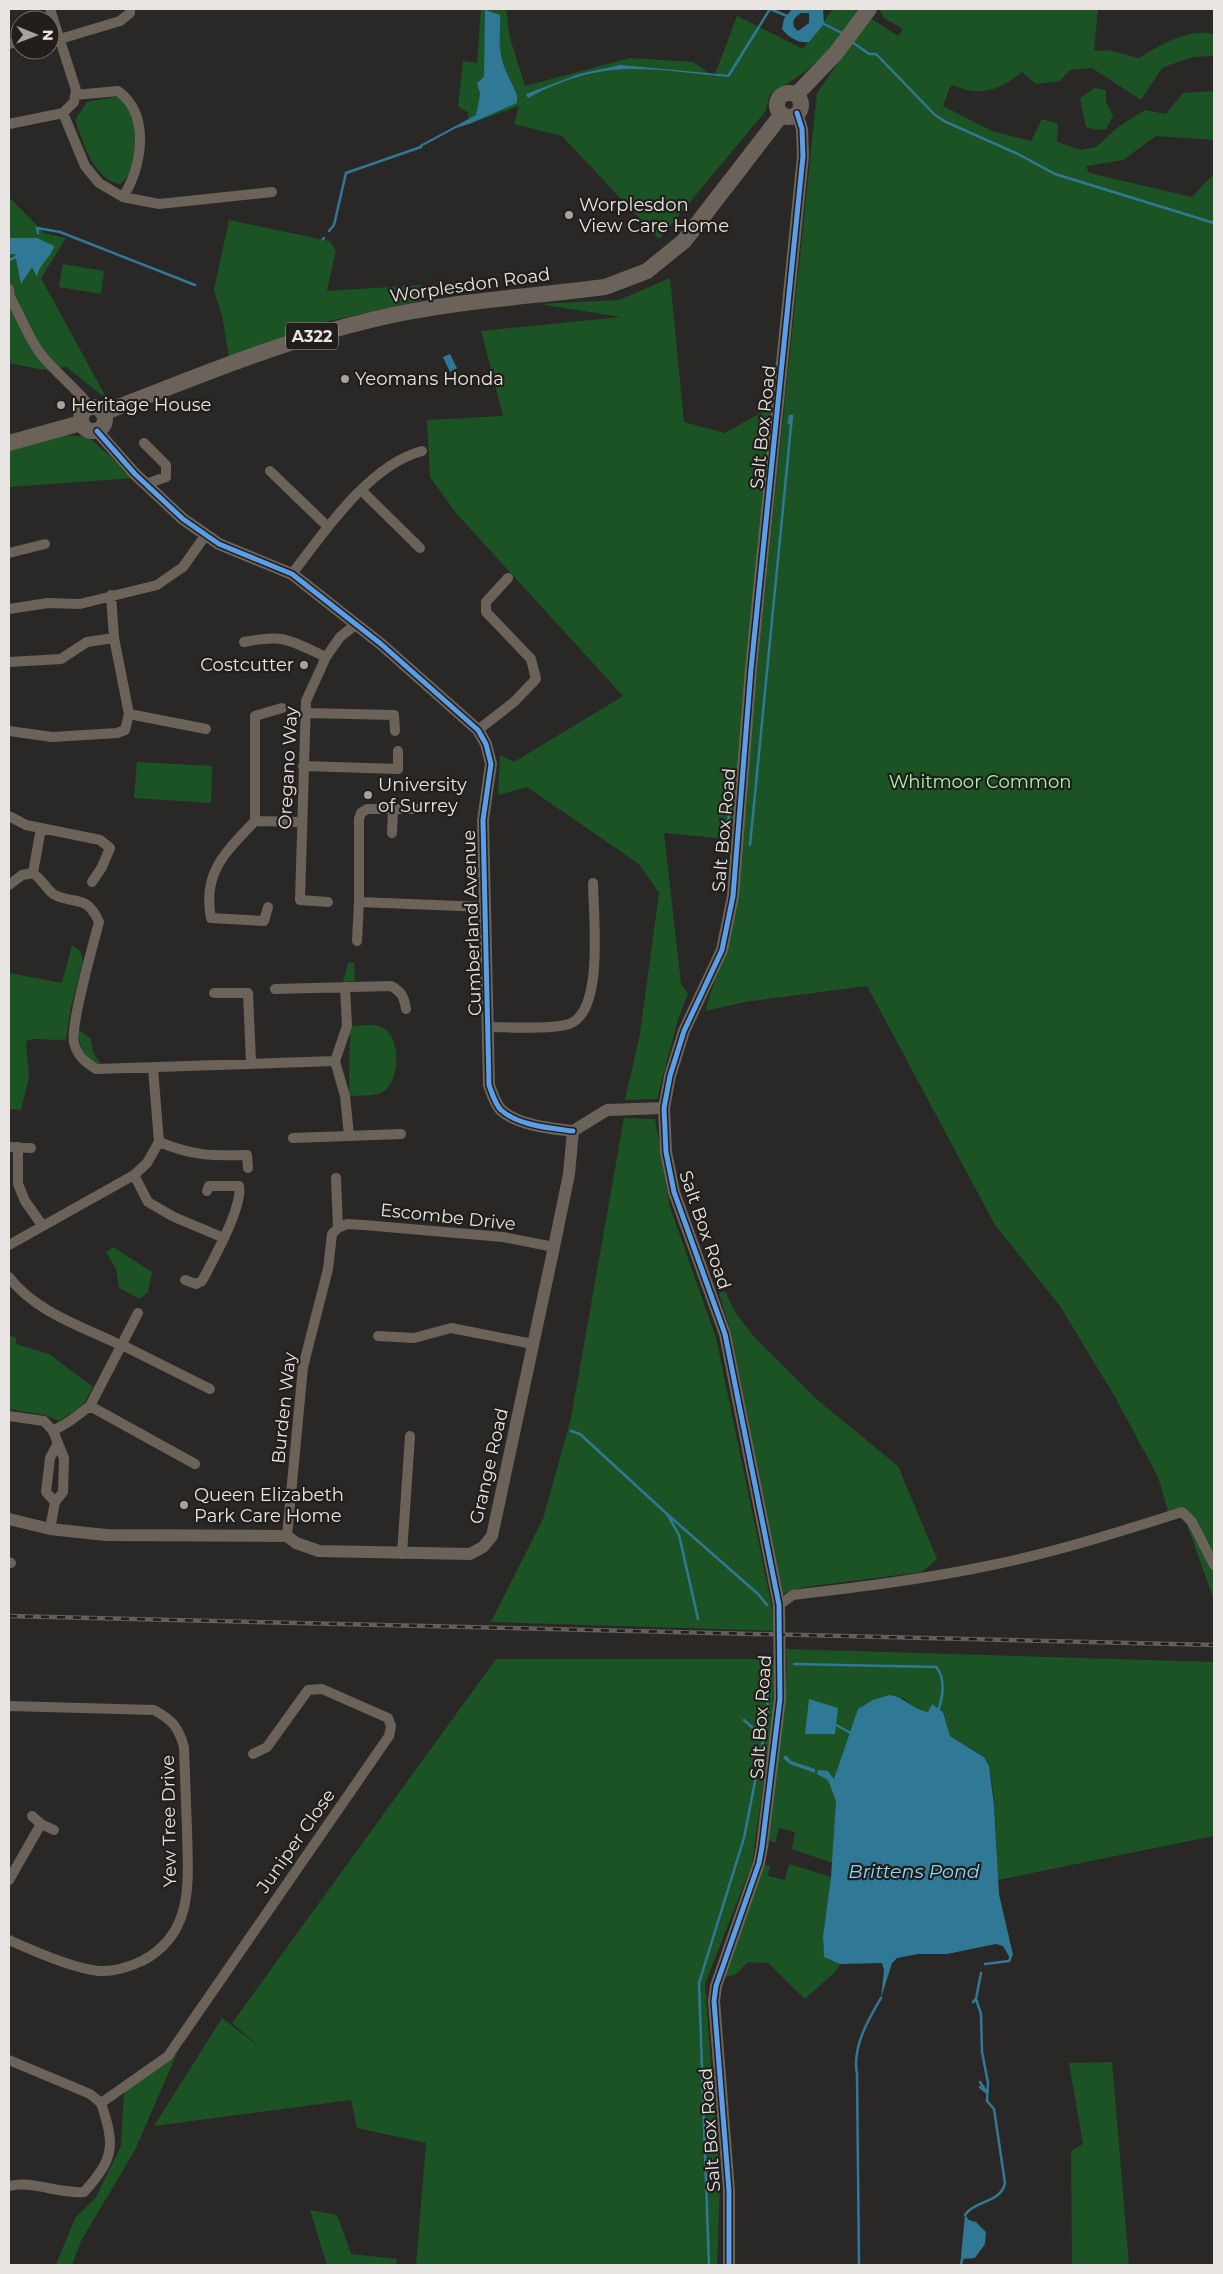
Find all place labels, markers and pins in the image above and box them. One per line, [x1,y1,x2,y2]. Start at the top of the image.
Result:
place label: Worplesdon View Care Home [579,194,729,237]
marker: Worplesdon View Care Home [563,209,575,221]
place label: Yeomans Honda [355,368,504,390]
marker: Yeomans Honda [339,373,351,385]
place label: Heritage House [71,394,212,416]
marker: Heritage House [55,399,67,411]
place label: Costcutter [200,654,294,676]
marker: Costcutter [298,659,310,671]
place label: University of Surrey [378,774,467,817]
marker: University of Surrey [362,789,374,801]
place label: Queen Elizabeth Park Care Home [194,1484,344,1527]
marker: Queen Elizabeth Park Care Home [178,1499,190,1511]

